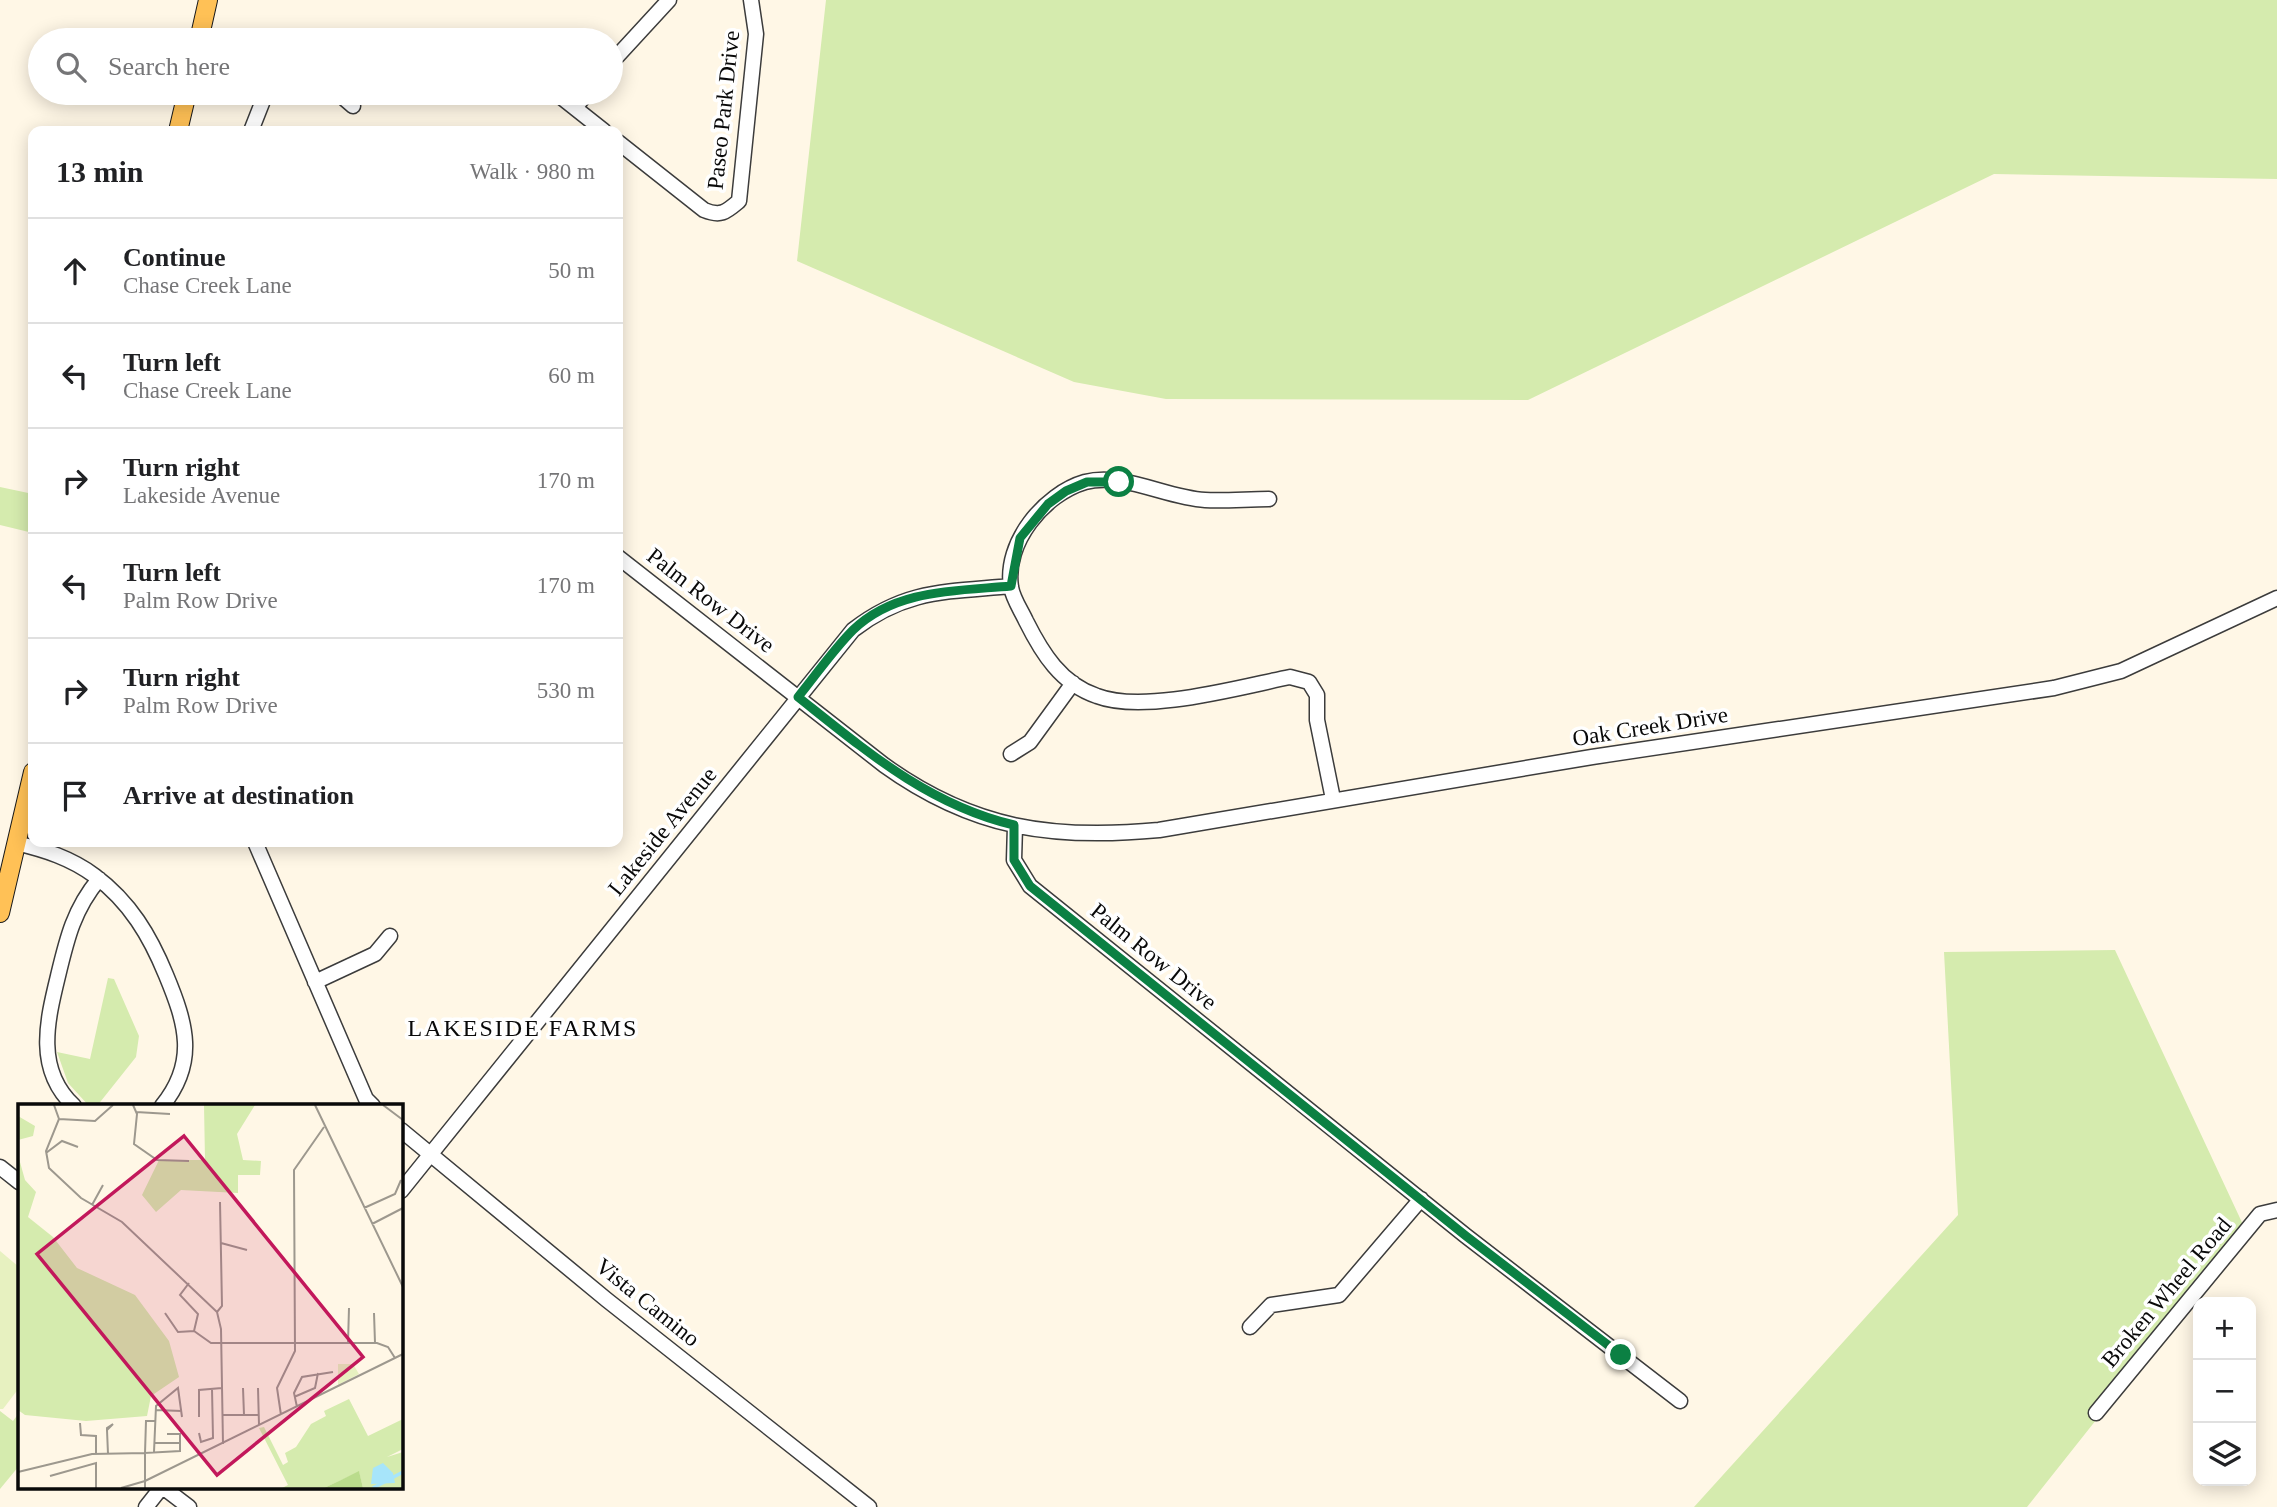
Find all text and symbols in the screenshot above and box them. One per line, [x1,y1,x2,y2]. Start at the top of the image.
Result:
search box [28,28,623,105]
street label: Paseo Park Drive [703,29,744,191]
icon: search [52,48,90,86]
text: Search here [108,52,230,81]
text: 13 min [56,155,144,188]
text: Walk · 980 m [470,159,595,184]
text: Continue [123,243,226,272]
icon: ahead [56,252,94,290]
text: 50 m [548,258,595,283]
text: Chase Creek Lane [123,273,292,298]
text: Turn left [123,348,221,377]
icon: left [56,357,94,395]
text: 60 m [548,363,595,388]
text: Chase Creek Lane [123,378,292,403]
text: Turn right [123,453,240,482]
icon: right [56,462,94,500]
route start [1103,466,1134,497]
text: 170 m [537,468,595,493]
text: Lakeside Avenue [123,483,280,508]
street label: Palm Row Drive [642,543,779,658]
text: Turn left [123,558,221,587]
icon: left [56,567,94,605]
text: 170 m [537,573,595,598]
text: Palm Row Drive [123,588,278,613]
text: Turn right [123,663,240,692]
icon: right [56,672,94,710]
text: 530 m [537,678,595,703]
text: Palm Row Drive [123,693,278,718]
street label: Oak Creek Drive [1571,702,1730,751]
street label: Lakeside Avenue [603,762,722,900]
icon: arrive [56,777,94,815]
text: Arrive at destination [123,781,354,810]
street label: Palm Row Drive [1086,898,1222,1015]
district label: LAKESIDE FARMS [408,1015,638,1041]
inset map [18,1104,402,1490]
street label: Broken Wheel Road [2097,1212,2236,1372]
street label: Vista Camino [591,1253,704,1352]
map controls [2193,1297,2256,1486]
button: + [2193,1297,2256,1360]
route end [1605,1339,1636,1370]
button: − [2193,1360,2256,1423]
button: layers [2193,1423,2256,1486]

